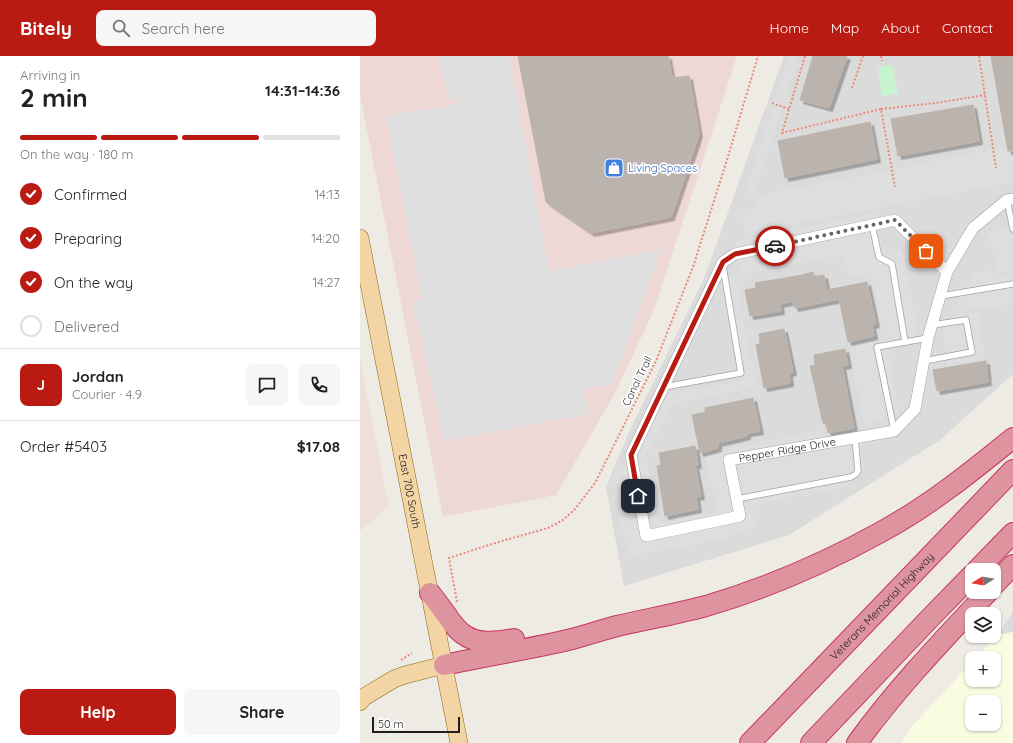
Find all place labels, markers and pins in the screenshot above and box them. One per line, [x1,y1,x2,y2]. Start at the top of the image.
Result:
shop icon: Living Spaces [603,157,625,179]
place label: Living Spaces [628,161,697,175]
pin [909,234,943,268]
pin [621,479,655,513]

